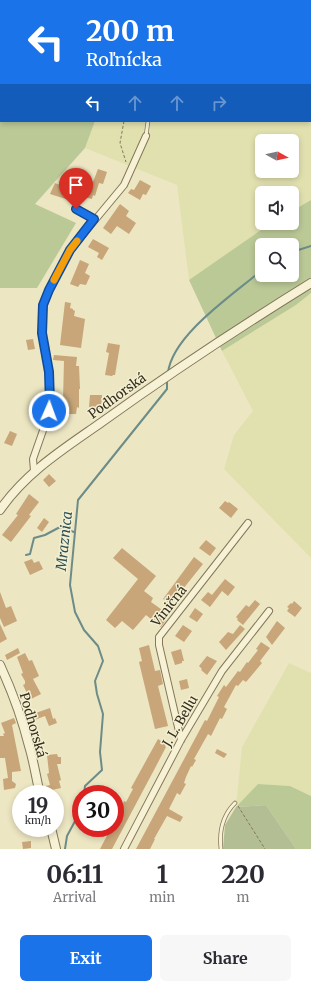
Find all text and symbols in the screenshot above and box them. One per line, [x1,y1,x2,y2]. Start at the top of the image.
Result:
text: 200 m [86,13,174,49]
icon: left [20,16,72,68]
text: Roľnícka [86,48,162,71]
icon: left [82,92,104,114]
icon: ahead [124,92,146,114]
icon: ahead [166,92,188,114]
icon: right [208,92,230,114]
north arrow [255,134,299,178]
map controls [255,134,299,282]
pin [59,168,93,209]
icon: arrive [65,174,87,196]
button: sound [255,186,299,230]
button: search [255,238,299,282]
street label: Podhorská [85,369,149,423]
position arrow [28,390,70,432]
water label: Mraznica [52,510,76,573]
street label: Viničná [147,582,190,631]
street label: Podhorská [16,690,50,760]
street label: J. L. Bellu [158,692,202,751]
speed limit sign: 30 [72,785,124,837]
text: 19 [28,793,48,818]
text: km/h [25,814,51,827]
text: 06:11 [46,859,103,890]
text: 1 [157,859,168,890]
text: 220 [221,859,265,890]
text: Arrival [53,889,96,906]
text: min [149,889,175,906]
text: m [237,889,249,906]
button: Exit [20,935,152,981]
button: Share [160,935,291,981]

